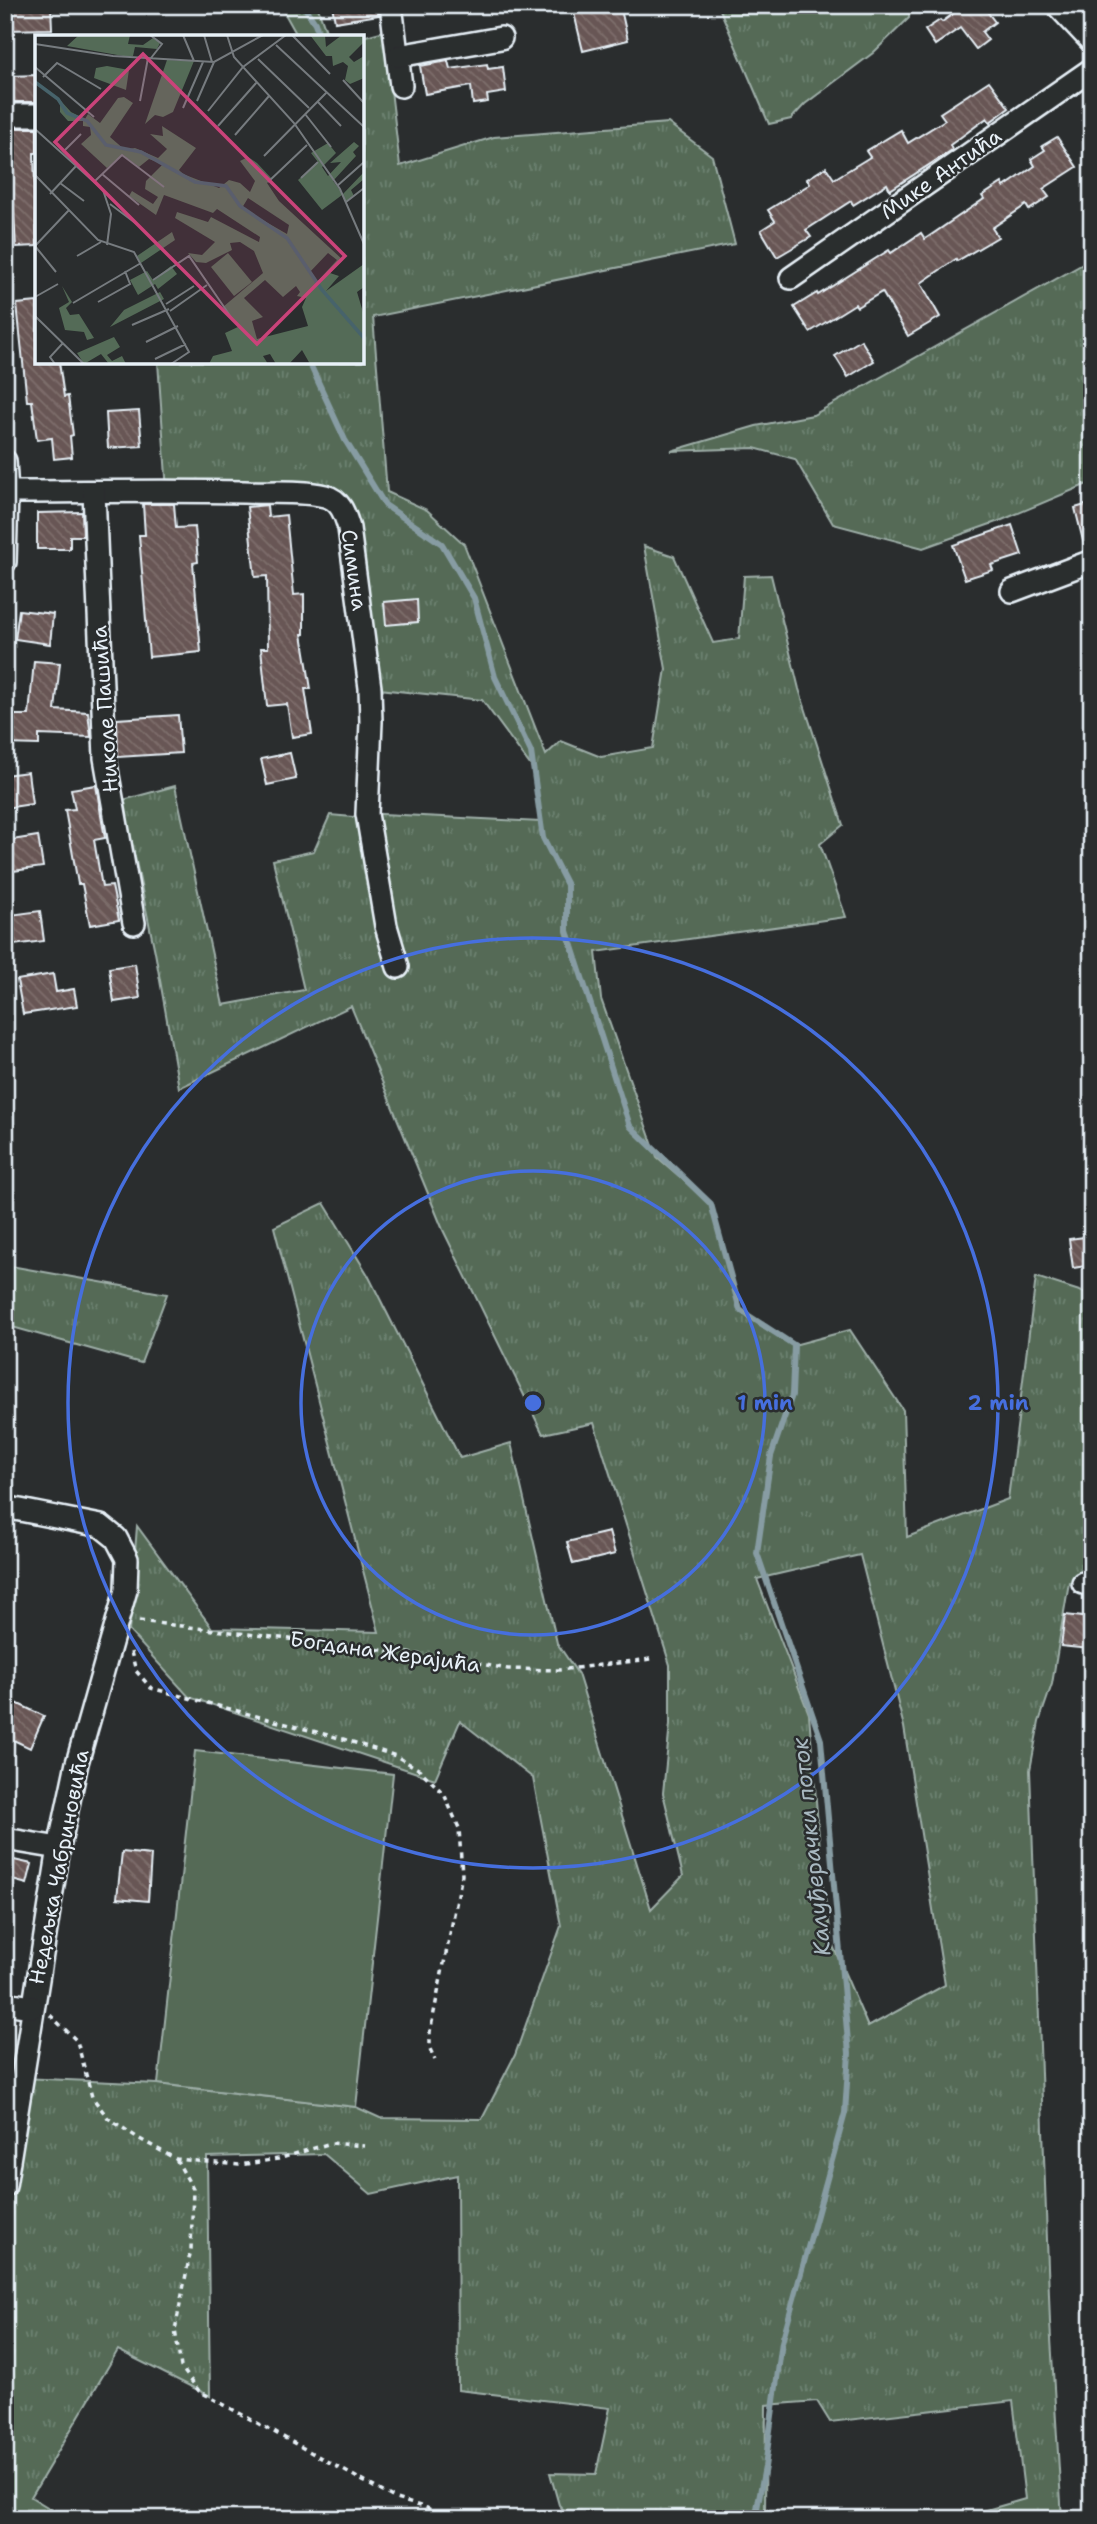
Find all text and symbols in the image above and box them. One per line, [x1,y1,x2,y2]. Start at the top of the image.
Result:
inset map [35,35,364,364]
street label: Мике Антића [875,122,1007,226]
street label: Симина [334,528,374,612]
street label: Николе Пашића [85,624,125,794]
text: 1 min [737,1389,793,1417]
text: 2 min [967,1389,1029,1417]
centre of rings [521,1391,545,1415]
street label: Богдана Жерајића [288,1625,482,1679]
water label: Калуђерачки поток [785,1736,837,1958]
street label: Недељка Чабриновића [22,1747,96,1987]

